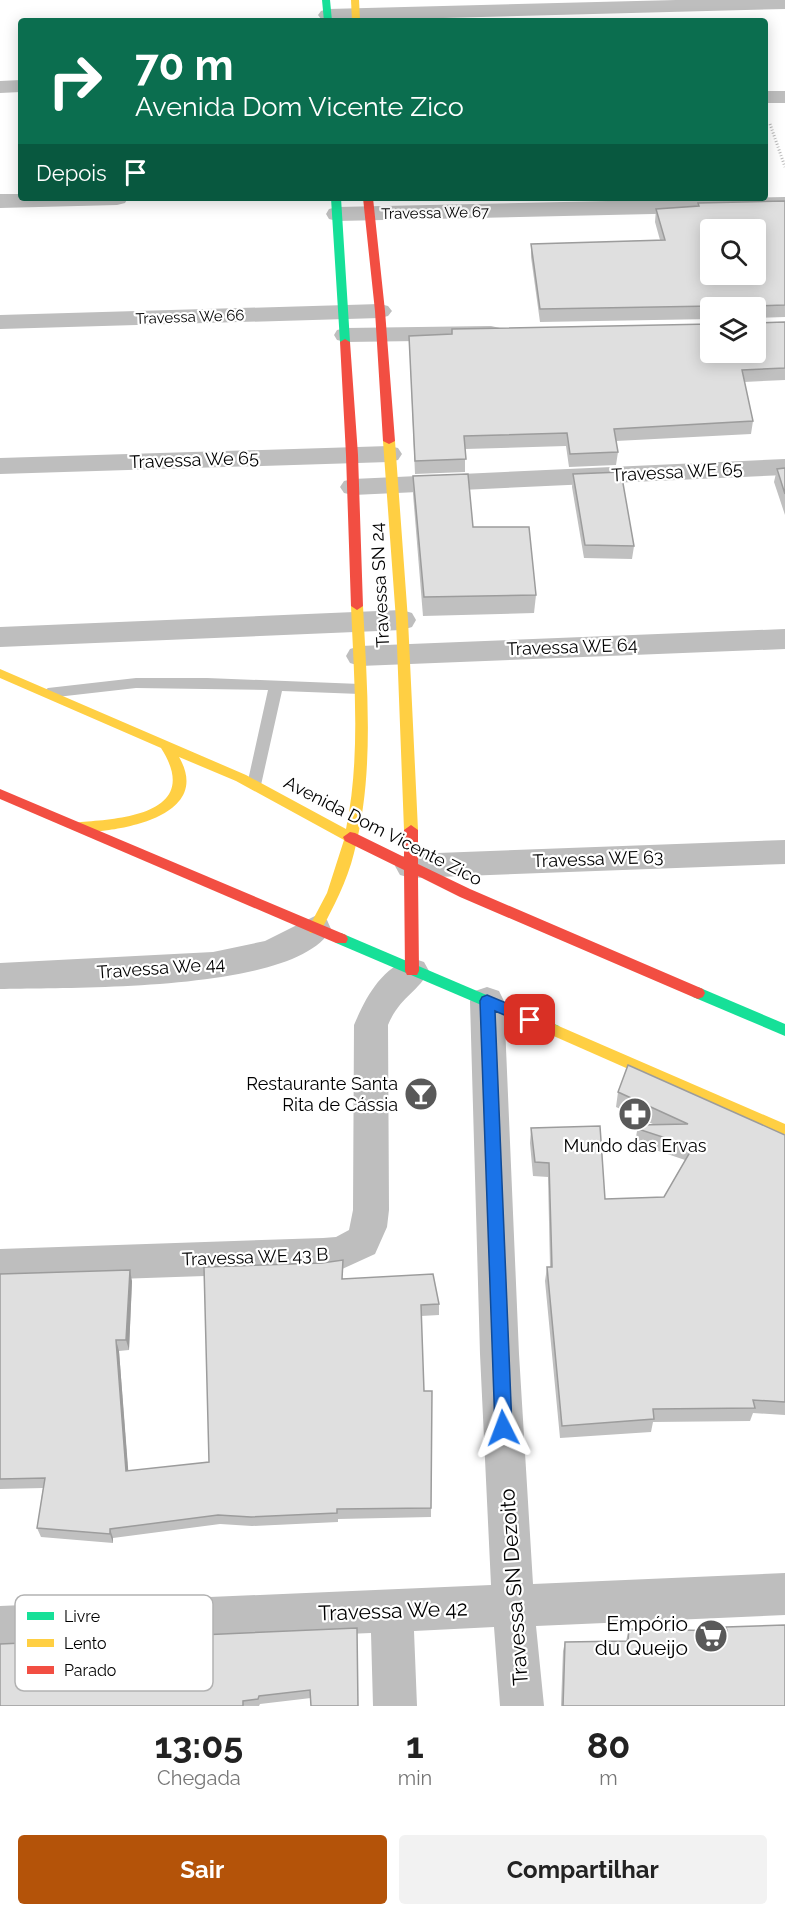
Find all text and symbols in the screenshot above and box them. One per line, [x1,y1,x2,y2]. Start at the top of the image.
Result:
text: 70 m [135,41,234,90]
icon: right [36,42,114,120]
text: Avenida Dom Vicente Zico [135,91,464,122]
icon: arrive [119,156,152,189]
text: Depois [36,160,107,186]
street label: Travessa We 67 [381,203,489,223]
map controls [700,219,766,363]
button: search [700,219,766,285]
button: layers [700,297,766,363]
street label: Travessa We 66 [135,306,245,328]
street label: Travessa We 65 [129,447,259,472]
street label: Travessa WE 65 [611,458,743,485]
street label: Travessa SN 24 [366,522,393,648]
street label: Travessa WE 64 [506,634,638,659]
street label: Avenida Dom Vicente Zico [281,771,486,890]
street label: Travessa WE 63 [532,846,664,871]
street label: Travessa We 44 [96,953,226,982]
pin [504,994,555,1045]
icon: arrive [513,1003,546,1036]
place label: Restaurante Santa Rita de Cássia [246,1073,398,1115]
bar icon: Restaurante Santa Rita de Cássia [403,1076,439,1112]
pharmacy icon: Mundo das Ervas [617,1096,653,1132]
place label: Mundo das Ervas [564,1135,707,1156]
street label: Travessa WE 43 B [181,1243,329,1270]
position arrow [471,1396,535,1460]
street label: Travessa SN Dezoito [494,1488,533,1686]
legend [15,1595,213,1691]
street label: Travessa We 42 [318,1595,468,1626]
text: Livre [64,1607,100,1626]
place label: Empório du Queijo [595,1611,688,1660]
supermarket icon: Empório du Queijo [693,1618,729,1654]
text: Lento [64,1634,107,1653]
text: Parado [64,1661,116,1680]
text: 13:05 [154,1724,243,1766]
text: 1 [406,1724,424,1766]
text: 80 [587,1724,630,1766]
text: Chegada [157,1766,241,1790]
text: min [398,1766,432,1790]
text: m [599,1766,618,1790]
button: Sair [18,1835,387,1904]
button: Compartilhar [399,1835,767,1904]

